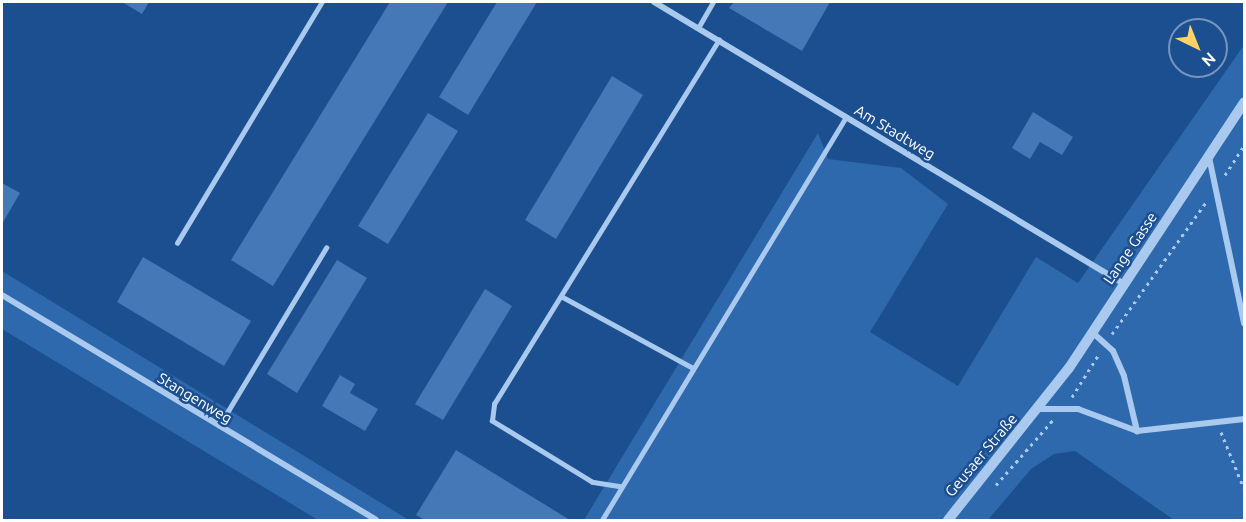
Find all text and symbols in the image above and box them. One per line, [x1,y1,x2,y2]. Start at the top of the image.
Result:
north arrow [1168,18,1228,78]
text: N [1198,49,1219,70]
street label: Am Stadtweg [851,101,939,163]
street label: Lange Gasse [1099,208,1161,288]
street label: Stangenweg [154,369,236,427]
street label: Geusaer Straße [941,410,1021,500]

